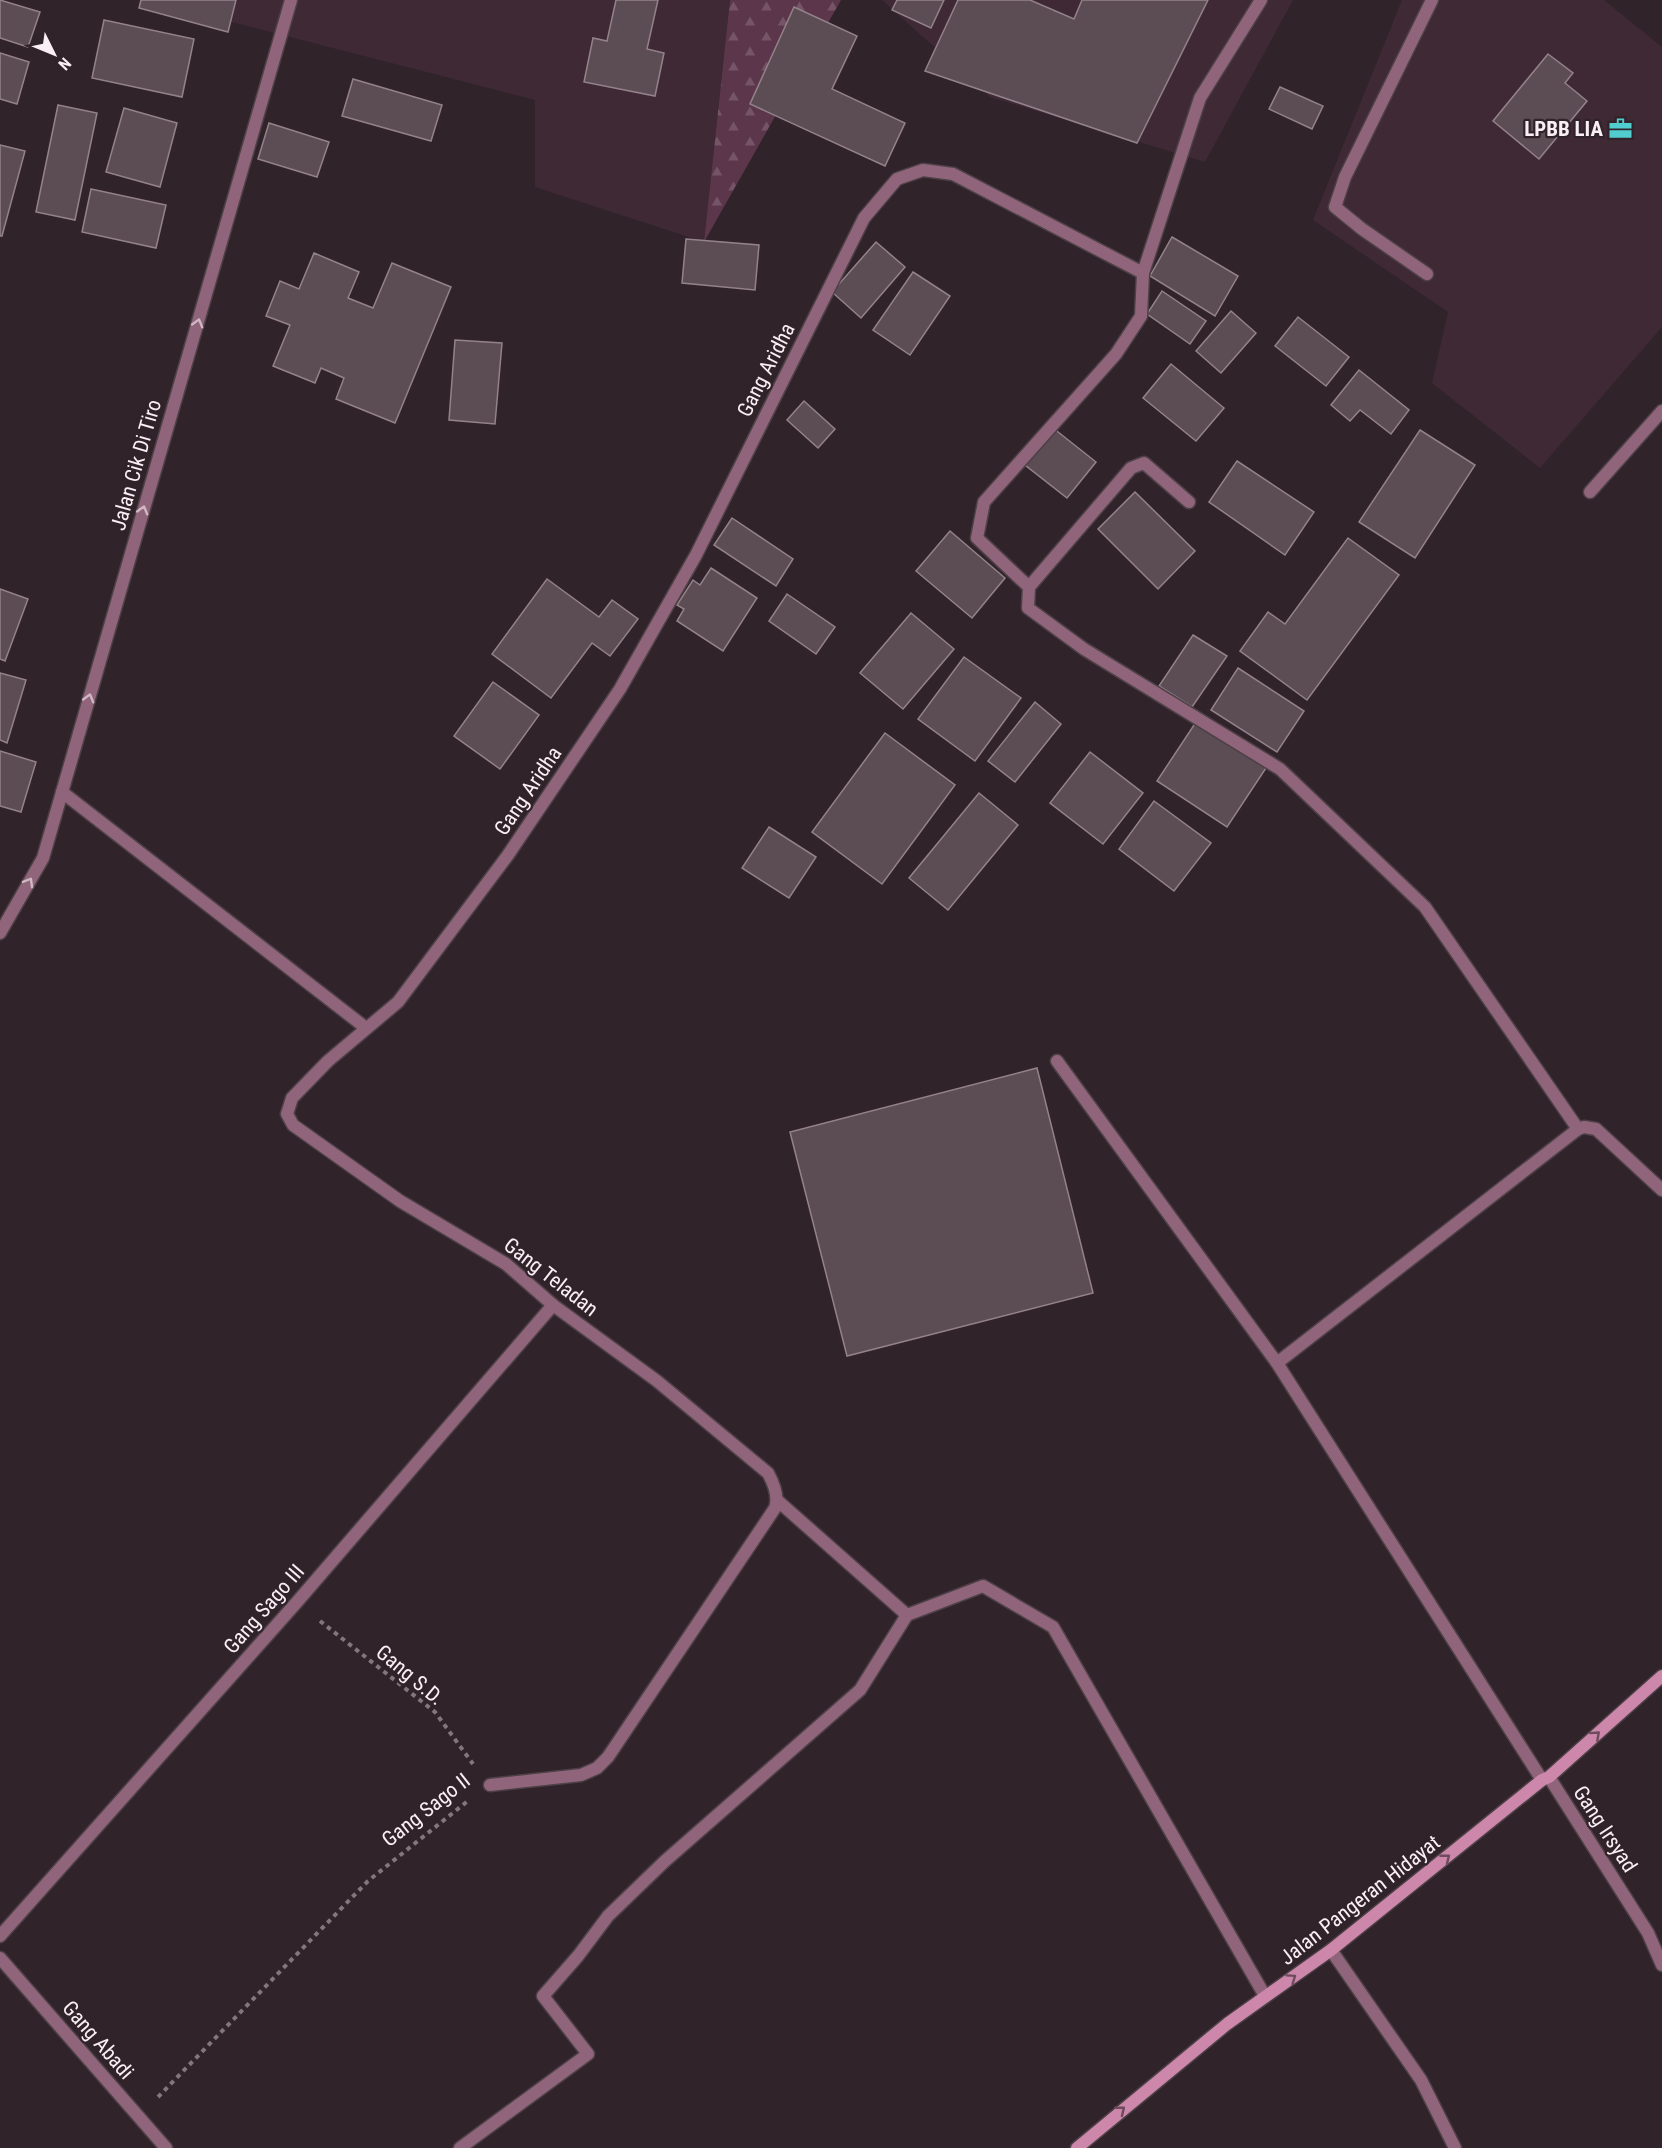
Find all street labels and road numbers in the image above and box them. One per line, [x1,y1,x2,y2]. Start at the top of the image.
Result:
street label: Gang Aridha [732,319,800,421]
street label: Jalan Cik Di Tiro [106,397,166,533]
street label: Gang Aridha [490,742,566,840]
street label: Gang Teladan [499,1233,603,1321]
street label: Gang Sago III [219,1560,309,1658]
street label: Gang S.D. [371,1640,449,1710]
street label: Gang Sago II [377,1768,475,1852]
street label: Gang Irsyad [1568,1781,1642,1877]
street label: Jalan Pangeran Hidayat [1275,1830,1445,1970]
street label: Gang Abadi [58,1996,138,2084]

